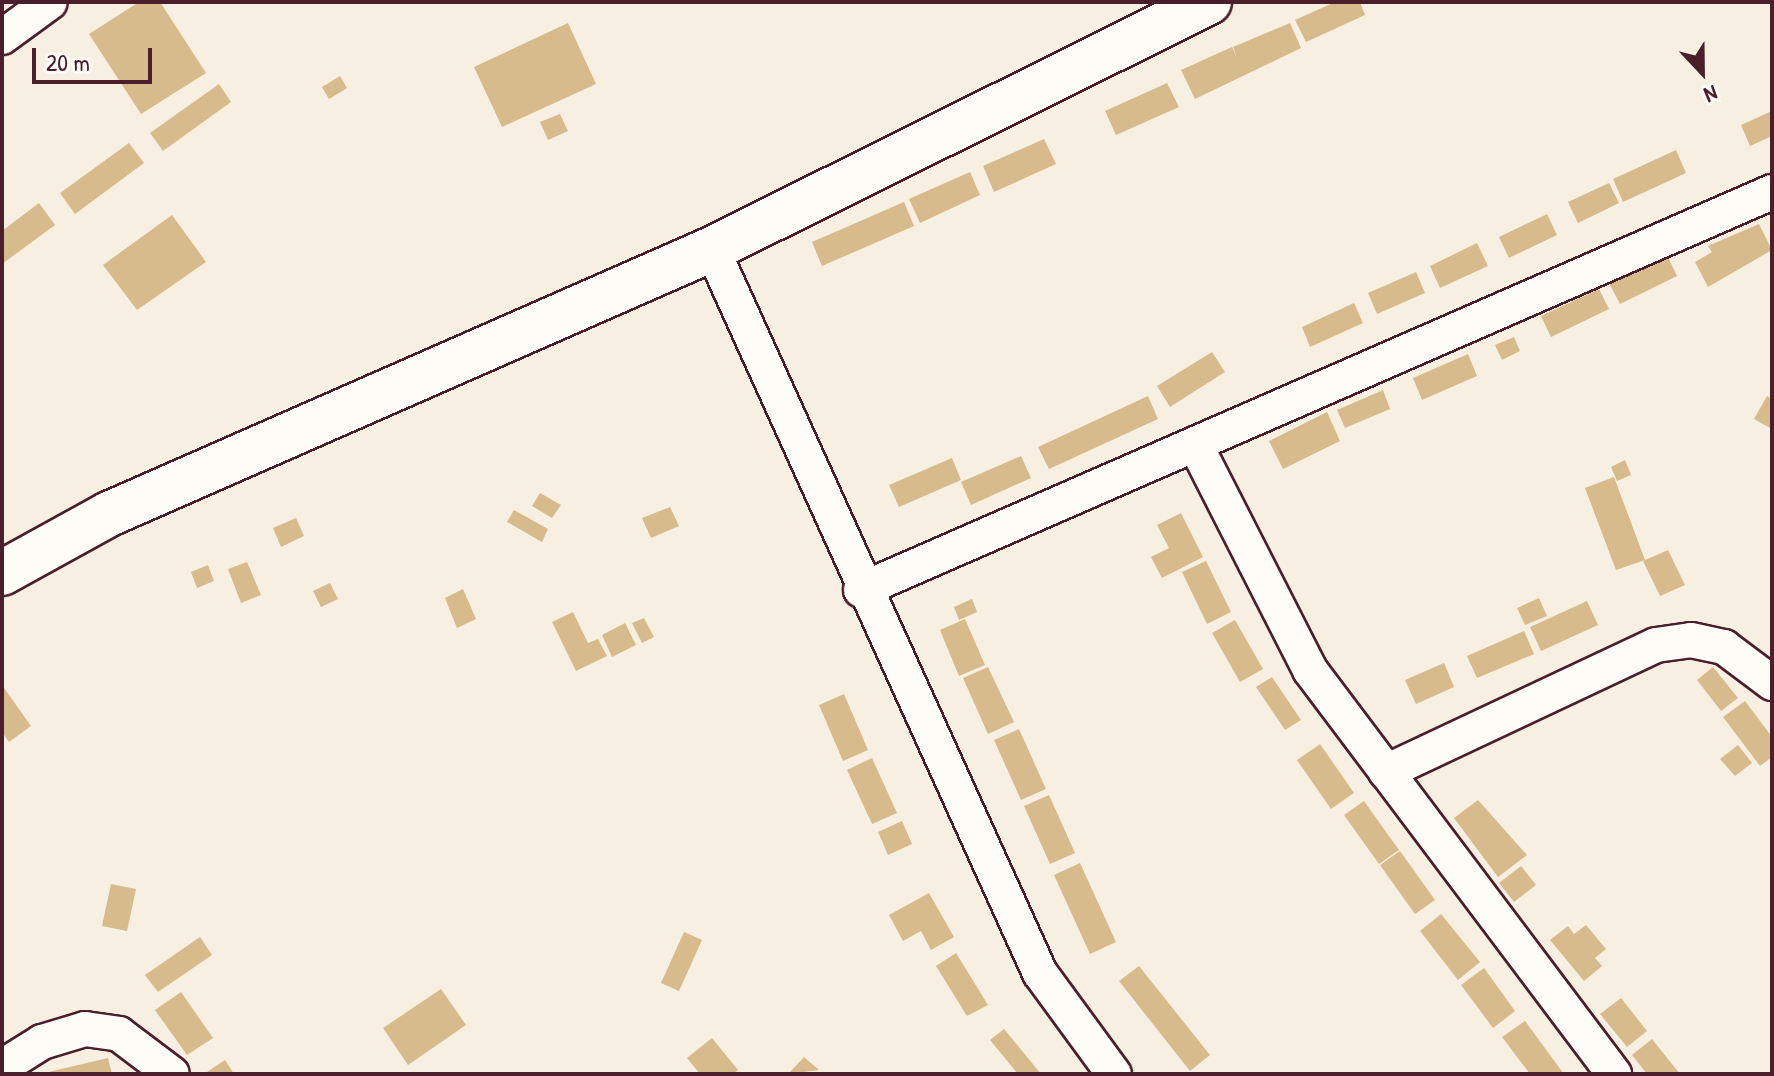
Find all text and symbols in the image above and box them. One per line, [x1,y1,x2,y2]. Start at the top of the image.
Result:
scale bar [36,32,156,82]
north arrow [1662,32,1742,112]
text: 20 m [46,46,90,78]
text: N [1700,78,1722,110]

